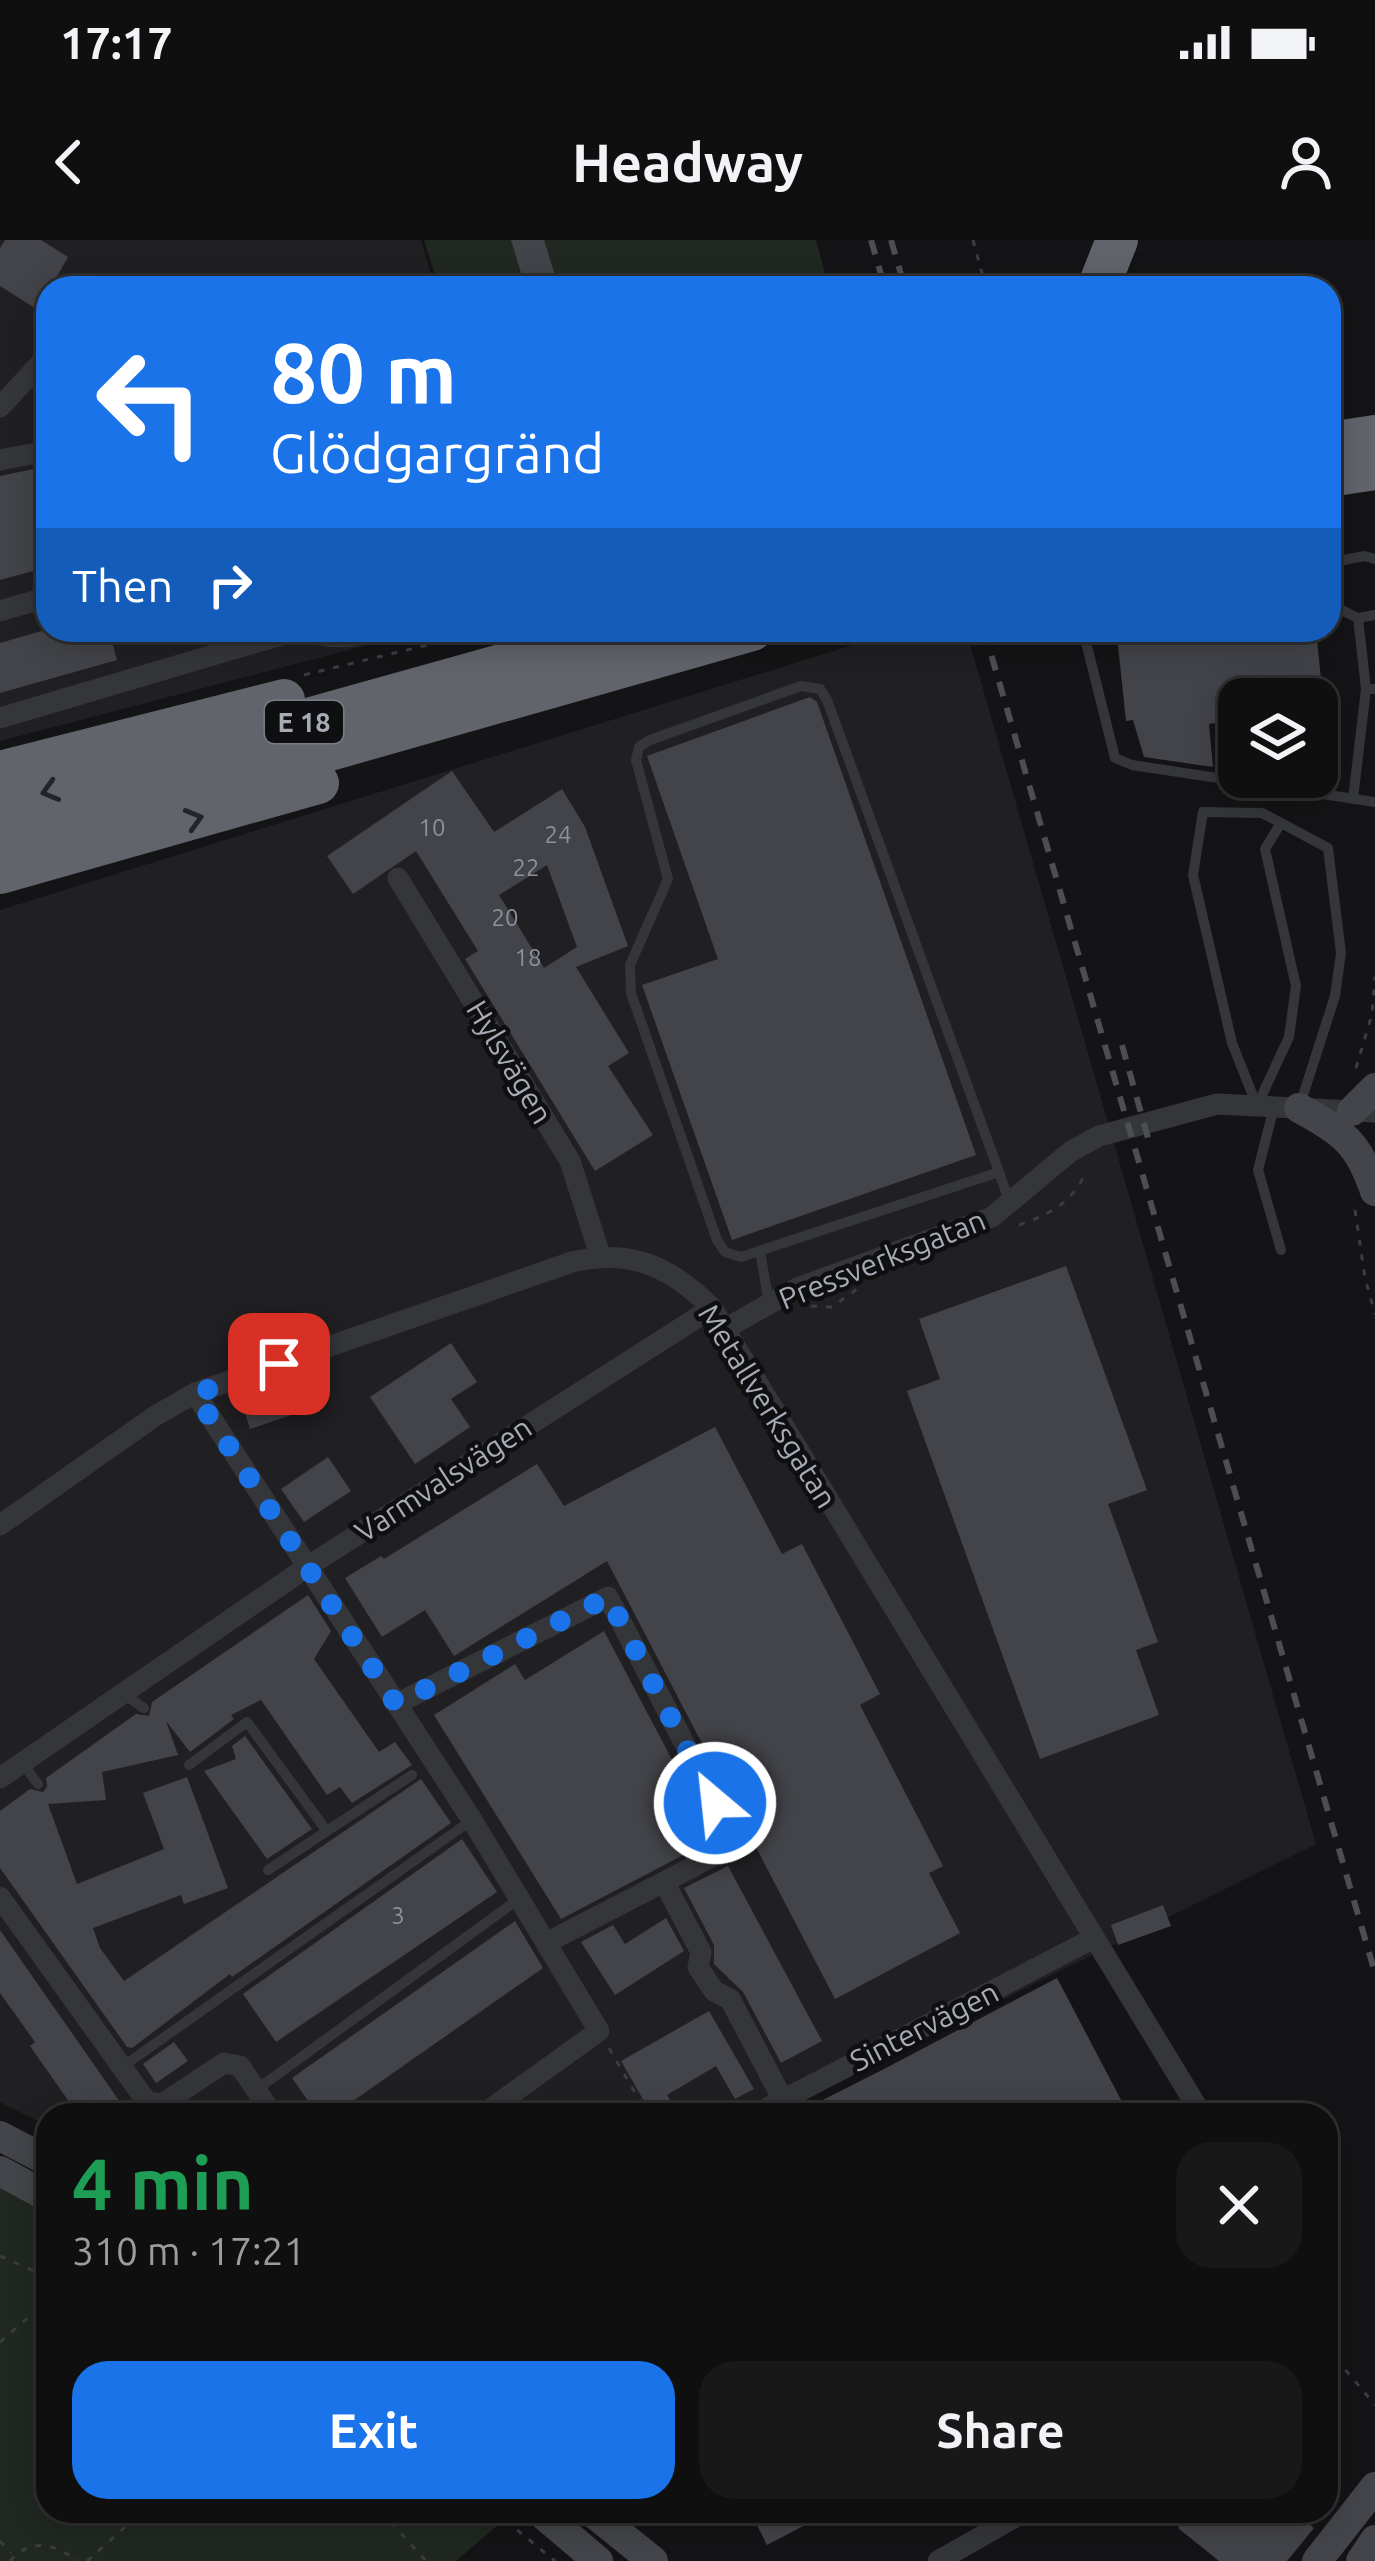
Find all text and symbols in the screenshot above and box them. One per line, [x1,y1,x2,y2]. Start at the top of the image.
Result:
text: 17:17 [60,17,173,68]
icon: back [36,129,102,195]
icon: person [1273,129,1339,195]
text: Headway [572,132,803,192]
icon: left [72,324,228,480]
text: 80 m [270,325,457,419]
text: Glödgargränd [270,423,604,483]
icon: right [197,552,263,618]
text: Then [72,560,173,611]
map controls [1218,678,1338,798]
button: layers [1218,678,1338,798]
road number: E 18 [265,701,343,743]
one-way arrow [40,777,60,802]
one-way arrow [183,809,203,834]
house number: 10 [418,814,446,841]
house number: 24 [544,821,572,848]
house number: 22 [512,854,540,881]
house number: 20 [491,904,519,931]
house number: 18 [514,944,542,971]
street label: Hylsvägen [460,994,560,1130]
street label: Pressverksgatan [774,1202,990,1316]
street label: Metallverksgatan [692,1298,844,1514]
pin [228,1313,330,1415]
icon: arrive [246,1331,312,1397]
street label: Varmvalsvägen [349,1409,537,1549]
position arrow [652,1740,778,1866]
house number: 3 [391,1902,405,1929]
street label: Sintervägen [844,1974,1004,2078]
button: close [1176,2142,1302,2268]
text: 4 min [72,2143,254,2224]
text: 310 m · 17:21 [72,2229,306,2272]
button: Exit [72,2361,675,2499]
button: Share [699,2361,1302,2499]

